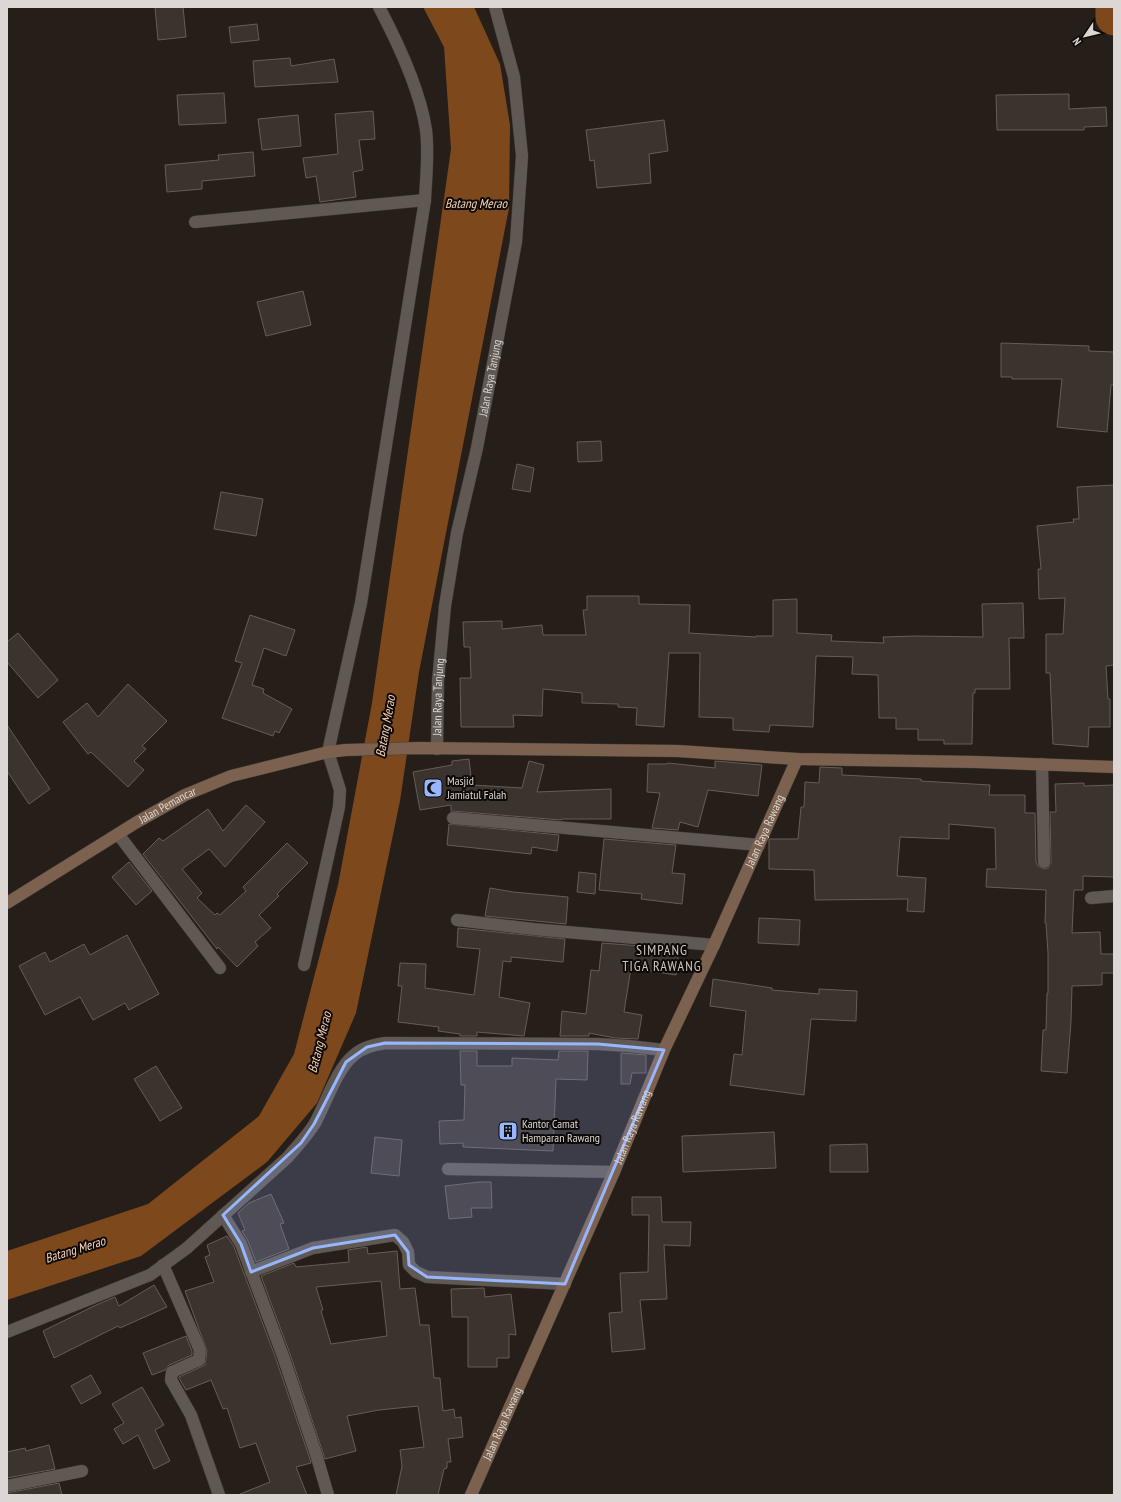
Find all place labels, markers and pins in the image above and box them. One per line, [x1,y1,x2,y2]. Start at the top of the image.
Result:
place label: Masjid Jamiatul Falah [446,773,506,802]
mosque icon: Masjid Jamiatul Falah [422,777,444,799]
place label: Kantor Camat Hamparan Rawang [522,1116,600,1145]
building icon: Kantor Camat Hamparan Rawang [497,1120,519,1142]

